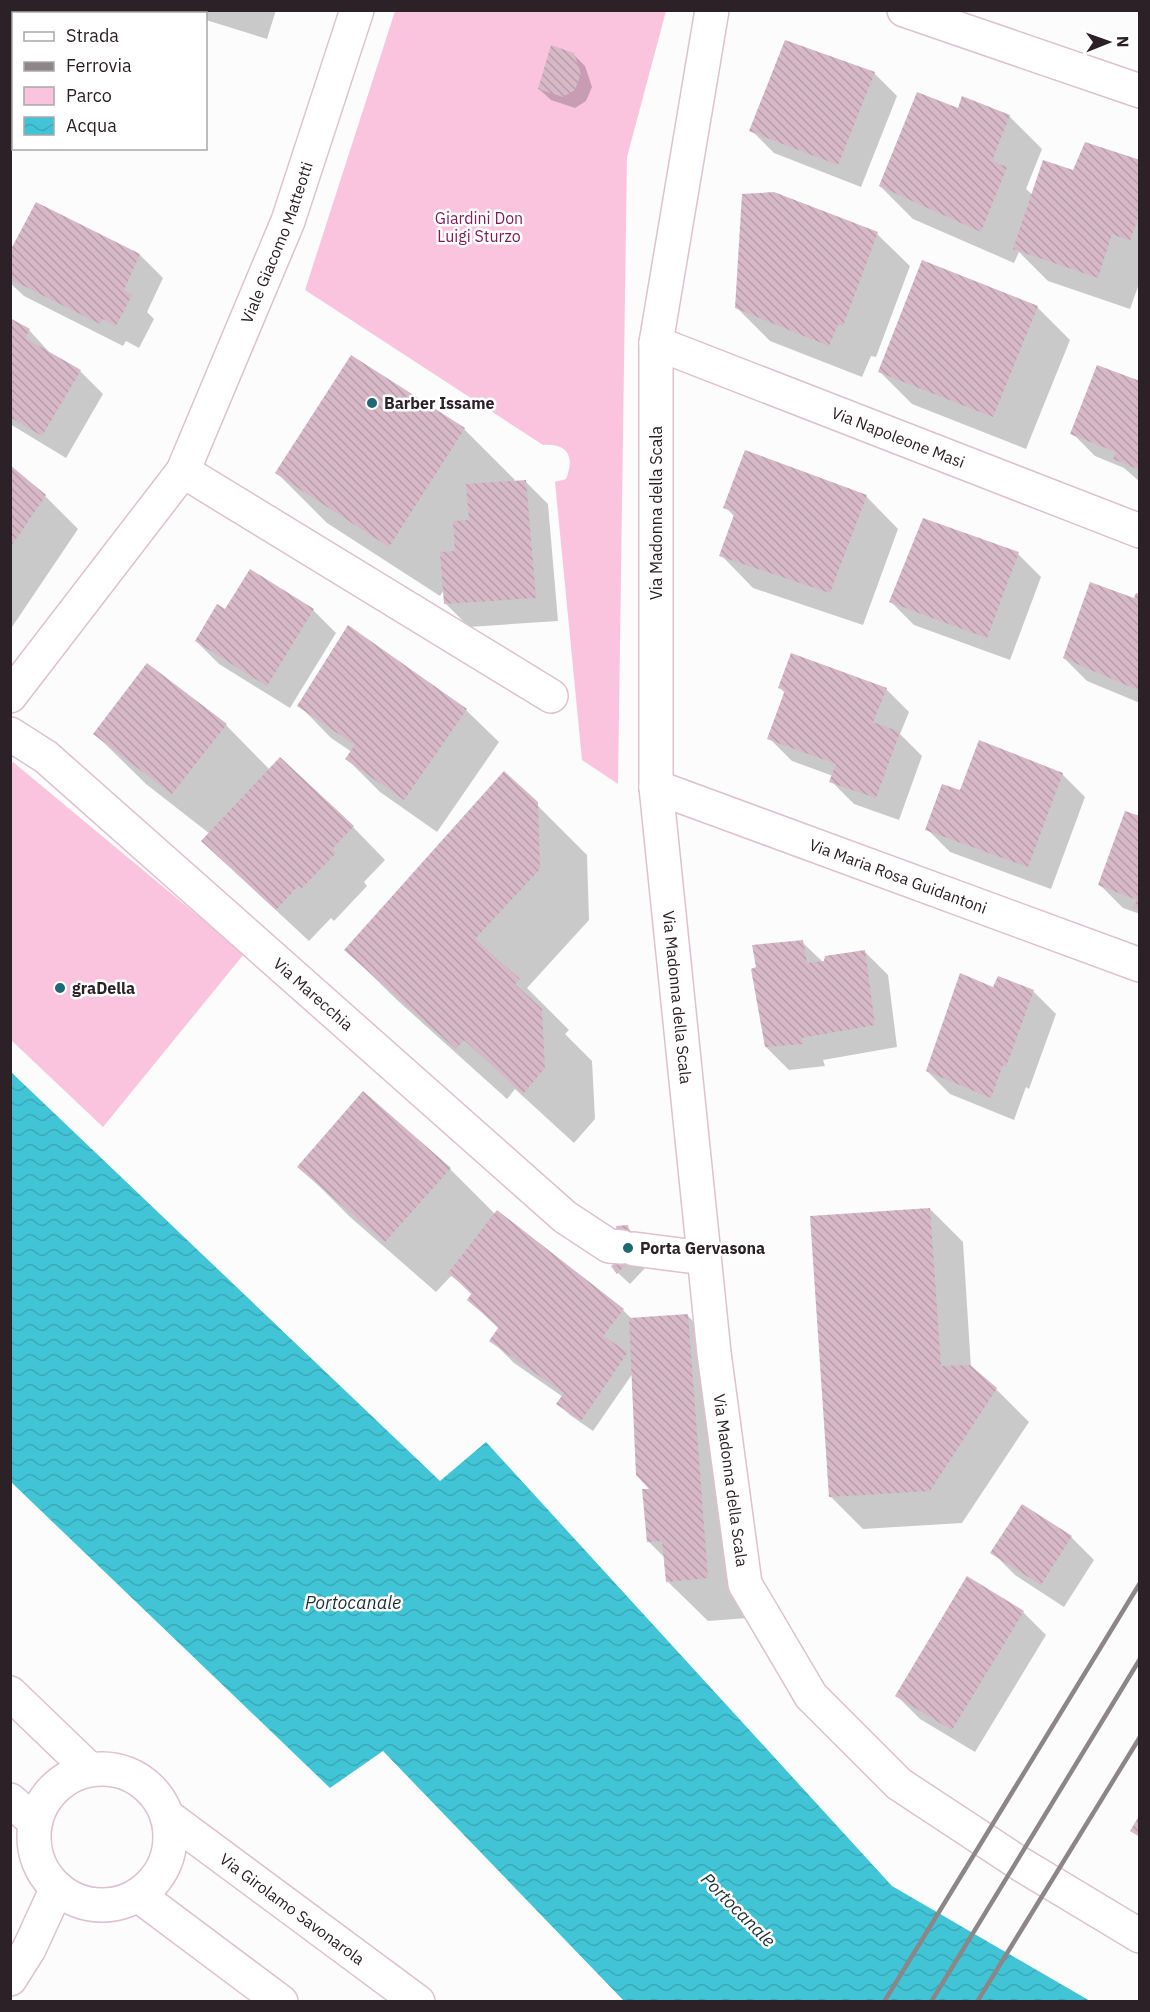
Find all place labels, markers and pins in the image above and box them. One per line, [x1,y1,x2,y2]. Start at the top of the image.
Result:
place label: Barber Issame [384,393,494,413]
marker: Barber Issame [365,396,379,410]
place label: graDella [72,978,135,998]
marker: graDella [53,981,67,995]
place label: Porta Gervasona [640,1238,765,1258]
marker: Porta Gervasona [621,1241,635,1255]

